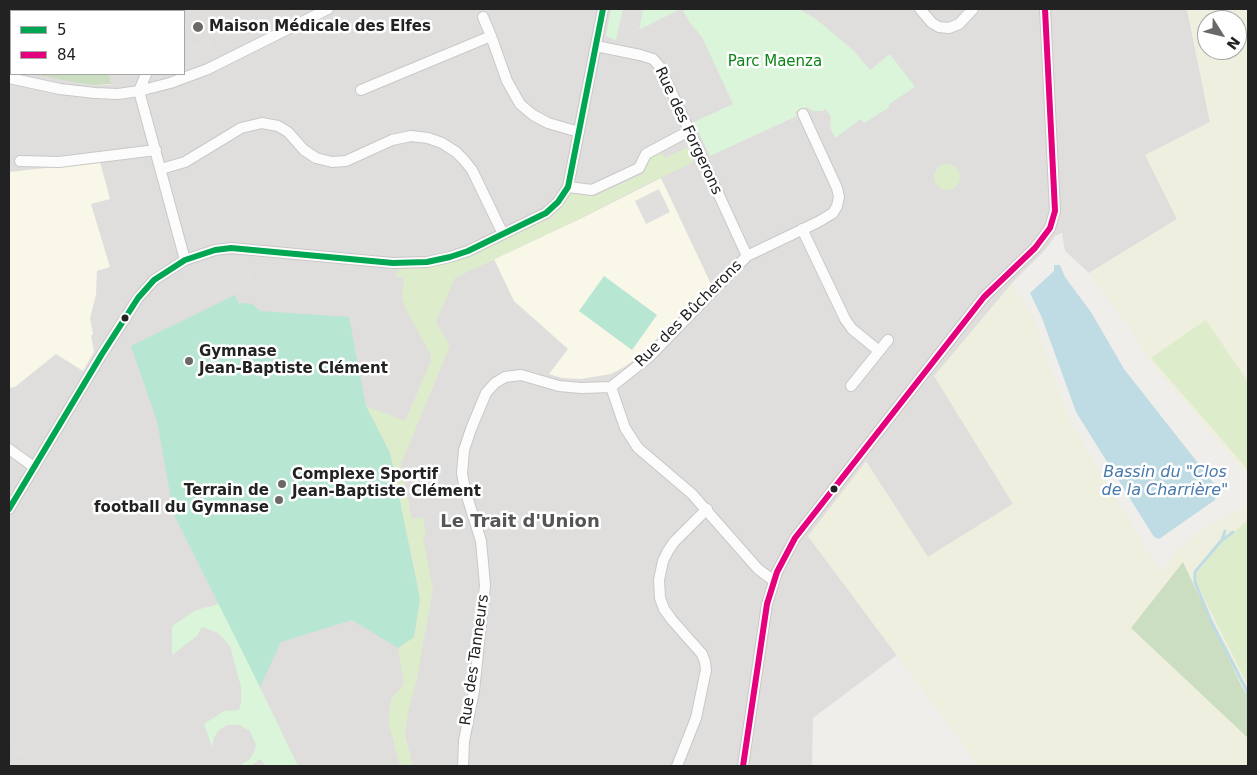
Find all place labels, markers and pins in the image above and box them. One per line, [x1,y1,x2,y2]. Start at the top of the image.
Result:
place label: Maison Médicale des Elfes [209,18,431,36]
marker: Maison Médicale des Elfes [191,20,205,34]
unlabelled marker [120,313,130,323]
place label: Gymnase Jean-Baptiste Clément [199,343,388,378]
marker: Gymnase Jean-Baptiste Clément [183,355,195,367]
place label: Complexe Sportif Jean-Baptiste Clément [292,466,481,501]
marker: Complexe Sportif Jean-Baptiste Clément [276,478,288,490]
place label: Terrain de football du Gymnase [94,482,269,517]
unlabelled marker [829,484,839,494]
marker: Terrain de football du Gymnase [273,494,285,506]

